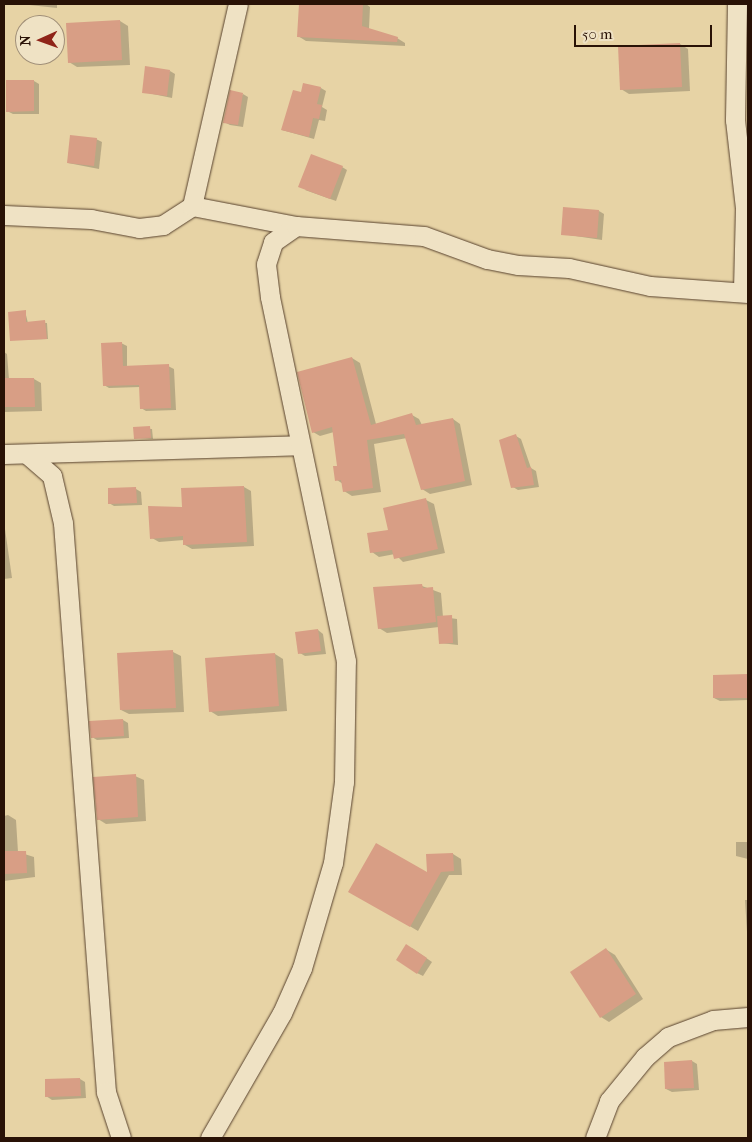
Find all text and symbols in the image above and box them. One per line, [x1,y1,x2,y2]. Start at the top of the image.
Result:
north arrow [15,15,65,65]
scale bar [577,15,714,47]
text: 50 m [582,25,612,43]
text: N [17,35,34,46]

